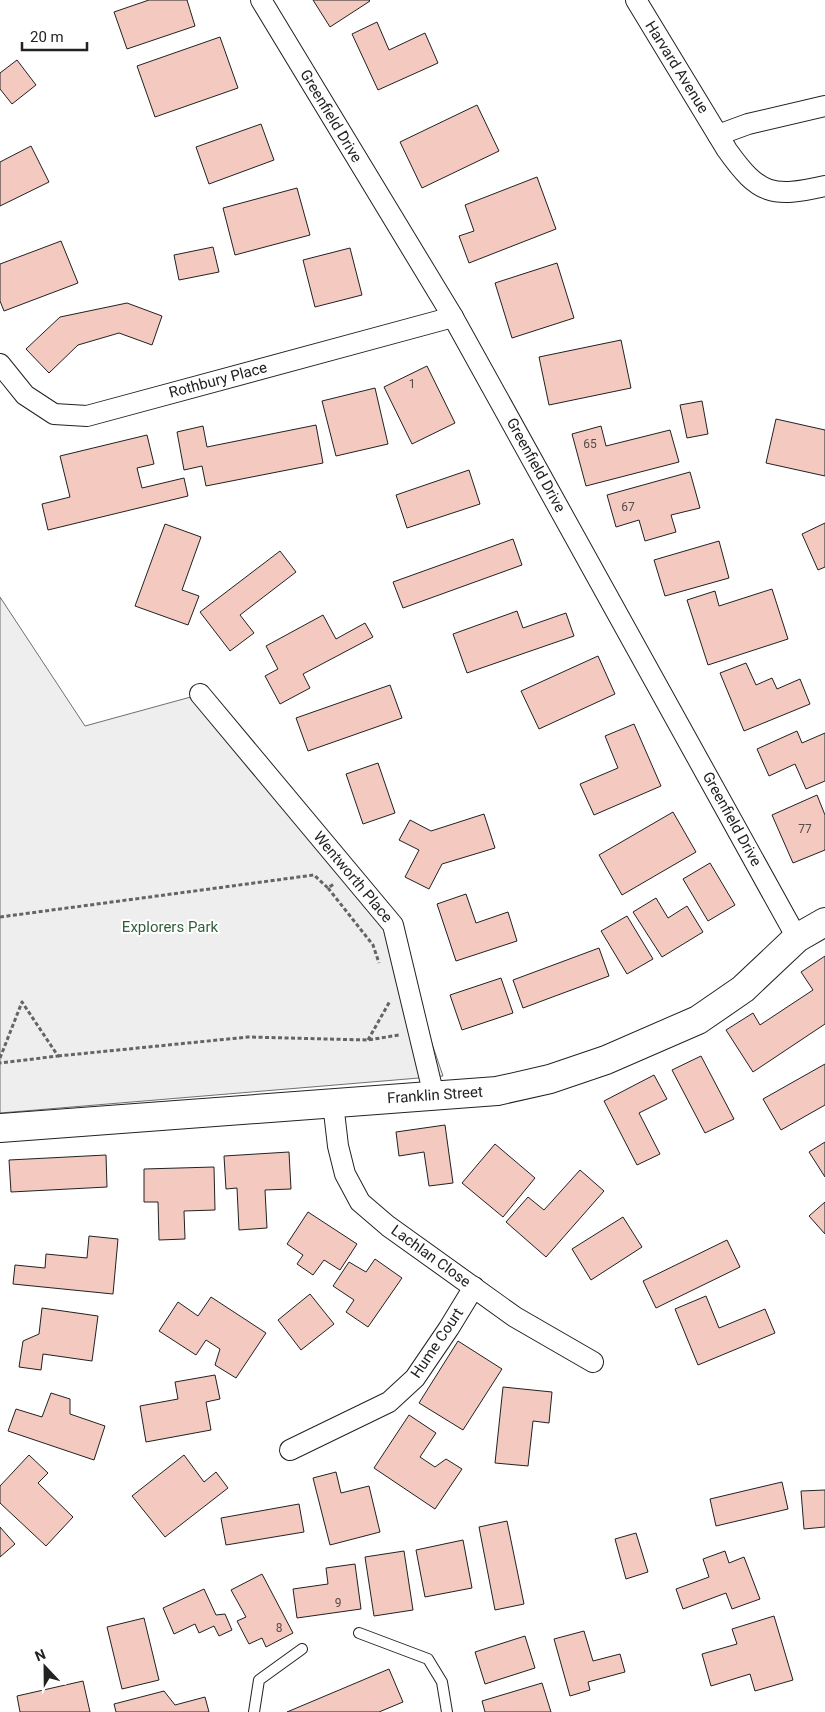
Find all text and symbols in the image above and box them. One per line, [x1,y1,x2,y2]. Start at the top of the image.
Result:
street label: Harvard Avenue [641,17,713,117]
scale bar [22,20,88,52]
text: 20 m [30,28,64,46]
street label: Greenfield Drive [296,66,366,166]
street label: Rothbury Place [167,358,269,402]
house number: 1 [409,377,415,391]
street label: Greenfield Drive [503,415,569,515]
house number: 65 [583,437,597,451]
house number: 67 [621,500,635,514]
street label: Greenfield Drive [699,769,765,869]
house number: 77 [798,822,812,836]
street label: Wentworth Place [310,828,396,926]
park label: Explorers Park [122,918,219,936]
street label: Franklin Street [387,1083,484,1107]
street label: Lachlan Close [388,1221,474,1291]
street label: Hume Court [407,1304,467,1382]
house number: 9 [335,1596,341,1610]
house number: 8 [276,1621,283,1635]
north arrow [20,1642,70,1692]
text: N [33,1646,48,1664]

